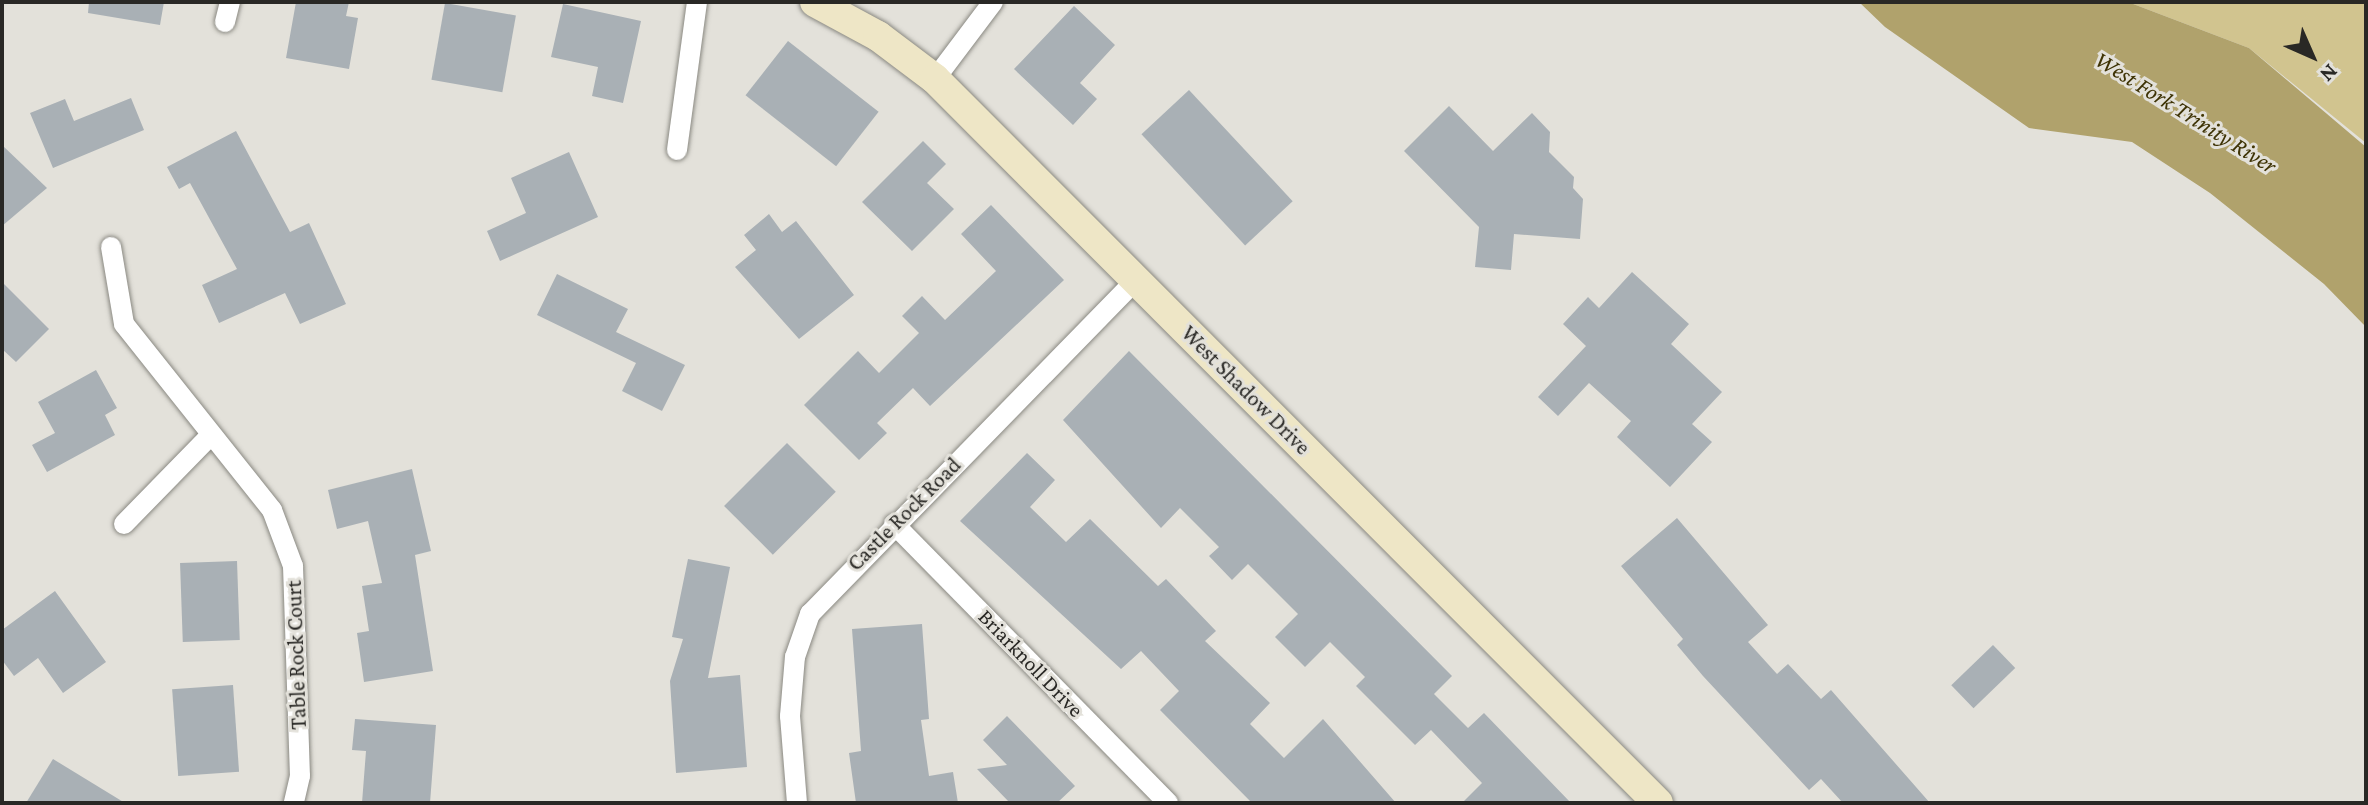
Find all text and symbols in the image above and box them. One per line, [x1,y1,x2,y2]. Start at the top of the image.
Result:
north arrow [2272,16,2352,96]
water label: West Fork Trinity River [2090,44,2282,180]
text: N [2315,59,2343,87]
street label: West Shadow Drive [1176,320,1316,460]
street label: Castle Rock Road [842,452,966,576]
street label: Table Rock Court [280,580,312,730]
street label: Briarknoll Drive [973,603,1089,723]

